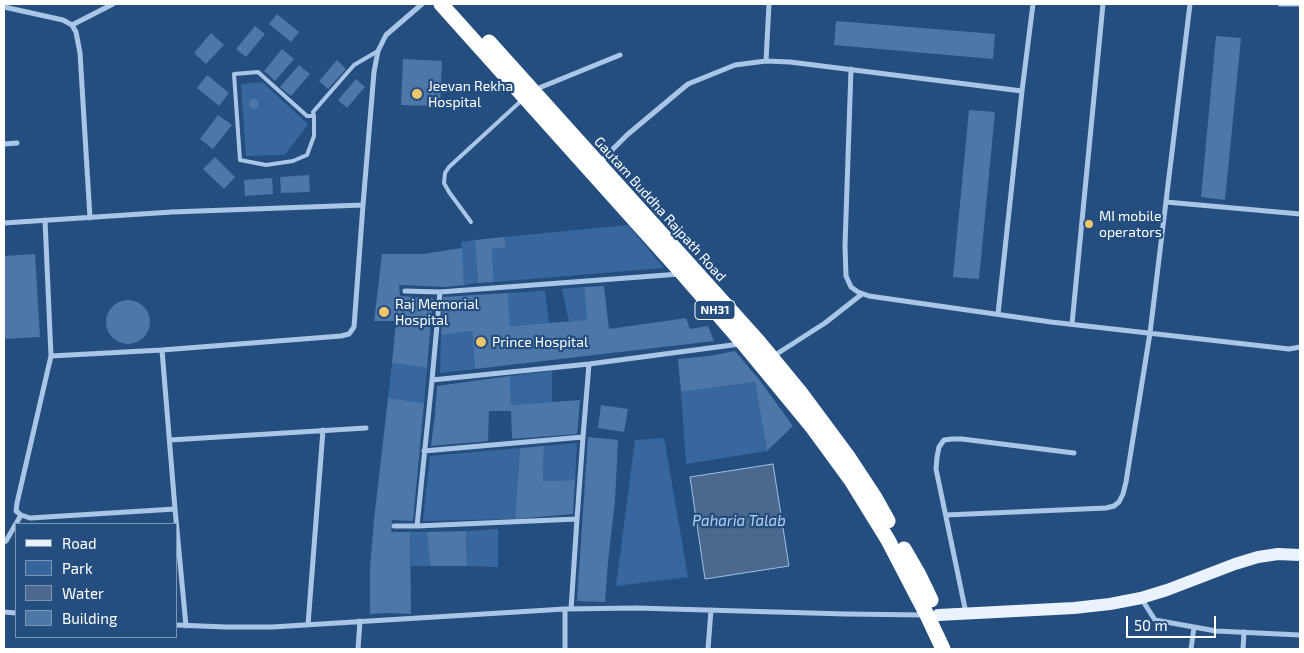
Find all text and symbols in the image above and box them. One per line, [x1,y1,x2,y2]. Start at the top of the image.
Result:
place label: Jeevan Rekha Hospital [428,78,513,110]
marker: Jeevan Rekha Hospital [410,87,424,101]
street label: Gautam Buddha Rajpath Road [591,133,729,285]
place label: MI mobile operators [1099,208,1162,240]
marker: MI mobile operators [1083,218,1095,230]
place label: Raj Memorial Hospital [395,296,479,328]
road number: NH31 [695,300,735,320]
marker: Raj Memorial Hospital [377,305,391,319]
place label: Prince Hospital [492,334,588,350]
marker: Prince Hospital [474,335,488,349]
water label: Paharia Talab [692,512,786,530]
legend [15,523,178,638]
text: Road [62,534,97,552]
text: Park [62,559,93,577]
text: Water [62,584,104,602]
scale bar [1129,606,1219,638]
text: Building [62,609,117,627]
text: 50 m [1134,616,1168,634]

